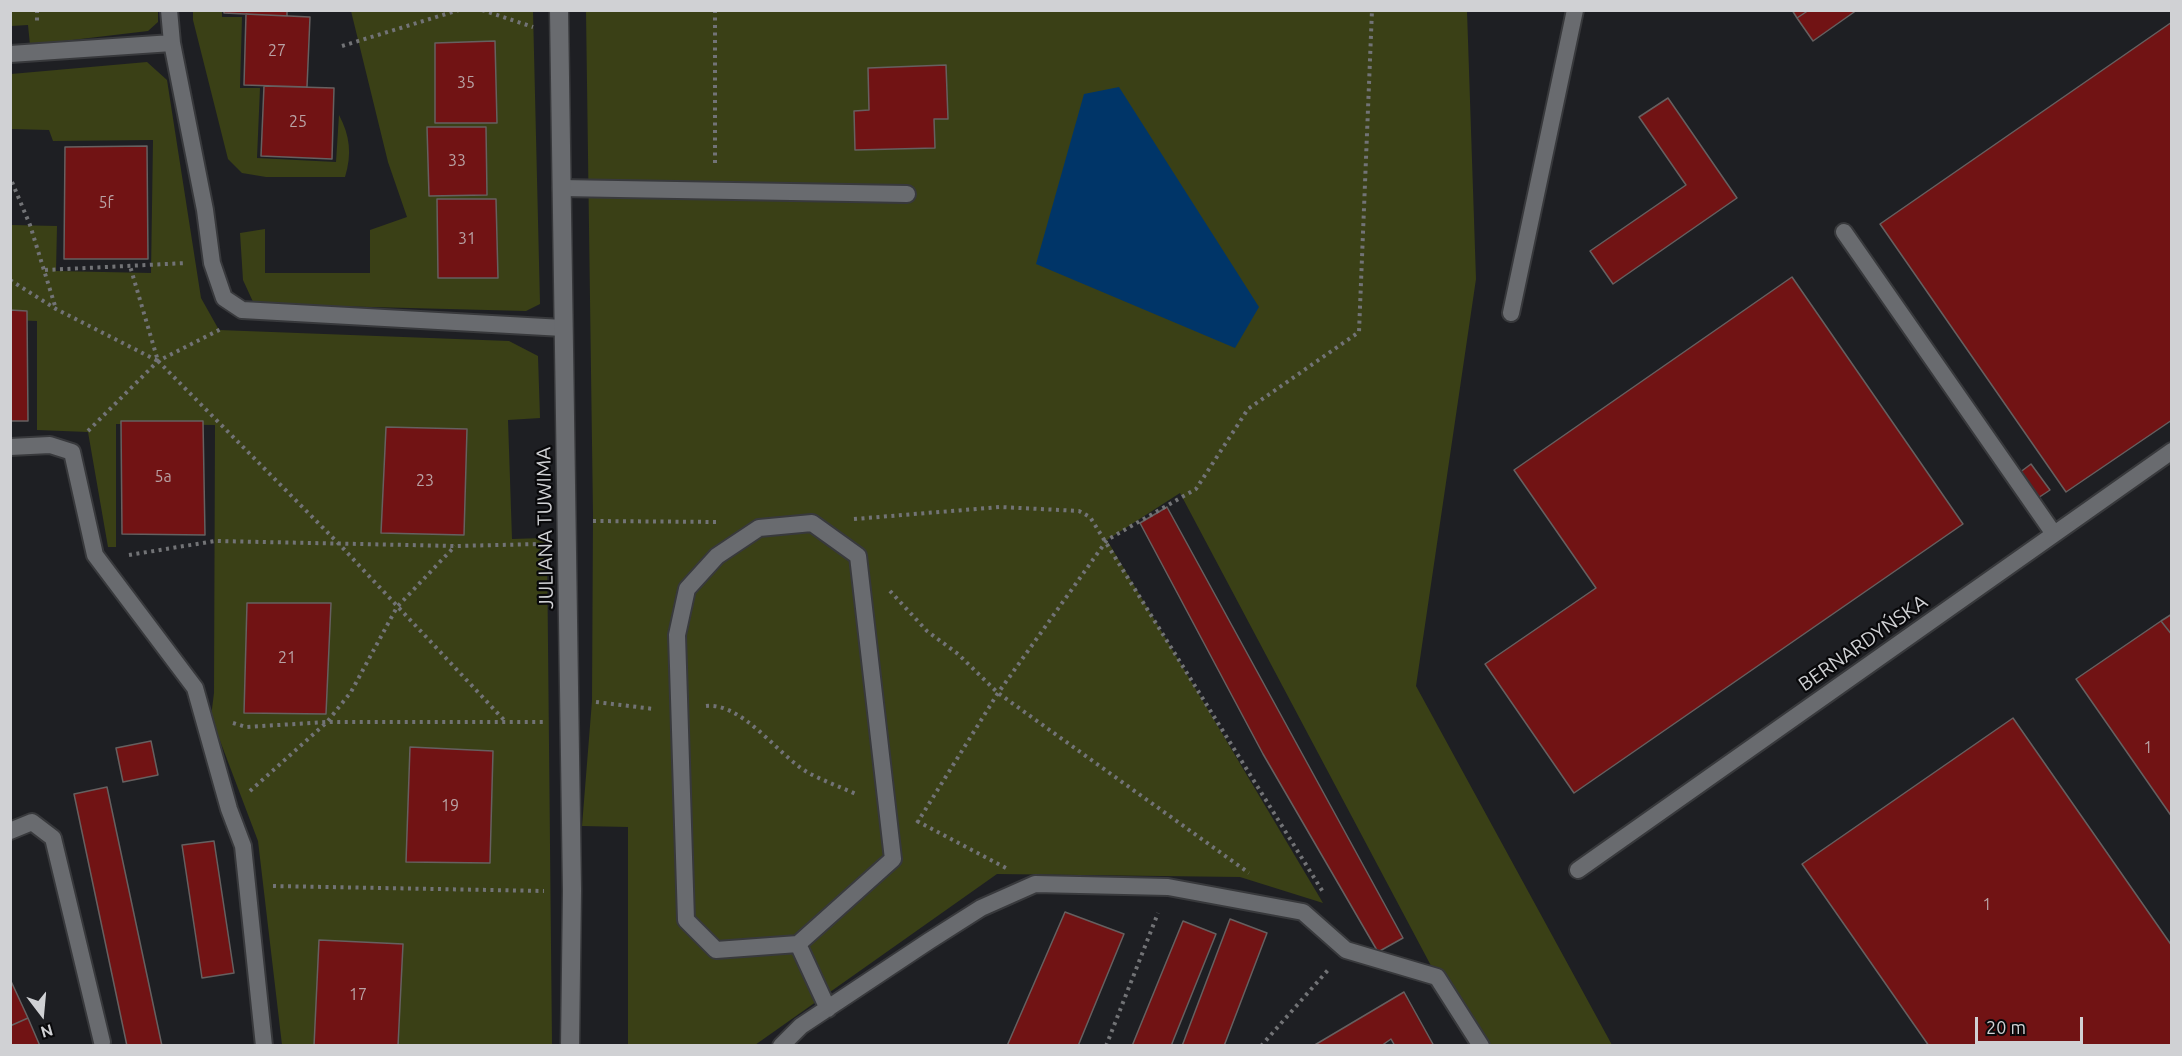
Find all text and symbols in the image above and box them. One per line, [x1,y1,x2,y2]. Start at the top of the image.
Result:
house number: 27 [268,41,286,61]
house number: 35 [457,73,475,93]
house number: 25 [289,112,307,132]
house number: 33 [448,151,466,171]
house number: 5f [98,193,114,213]
house number: 31 [458,229,476,249]
street label: JULIANA TUWIMA [532,447,558,609]
house number: 5a [154,467,172,487]
house number: 23 [416,471,434,491]
street label: BERNARDYŃSKA [1794,590,1932,696]
house number: 21 [278,648,296,668]
house number: 1 [2143,738,2153,758]
house number: 19 [441,796,459,816]
house number: 1 [1982,895,1992,915]
north arrow [12,984,72,1044]
house number: 17 [349,985,367,1005]
scale bar [1978,1005,2086,1043]
text: 20 m [1986,1017,2026,1037]
text: N [39,1021,55,1042]

